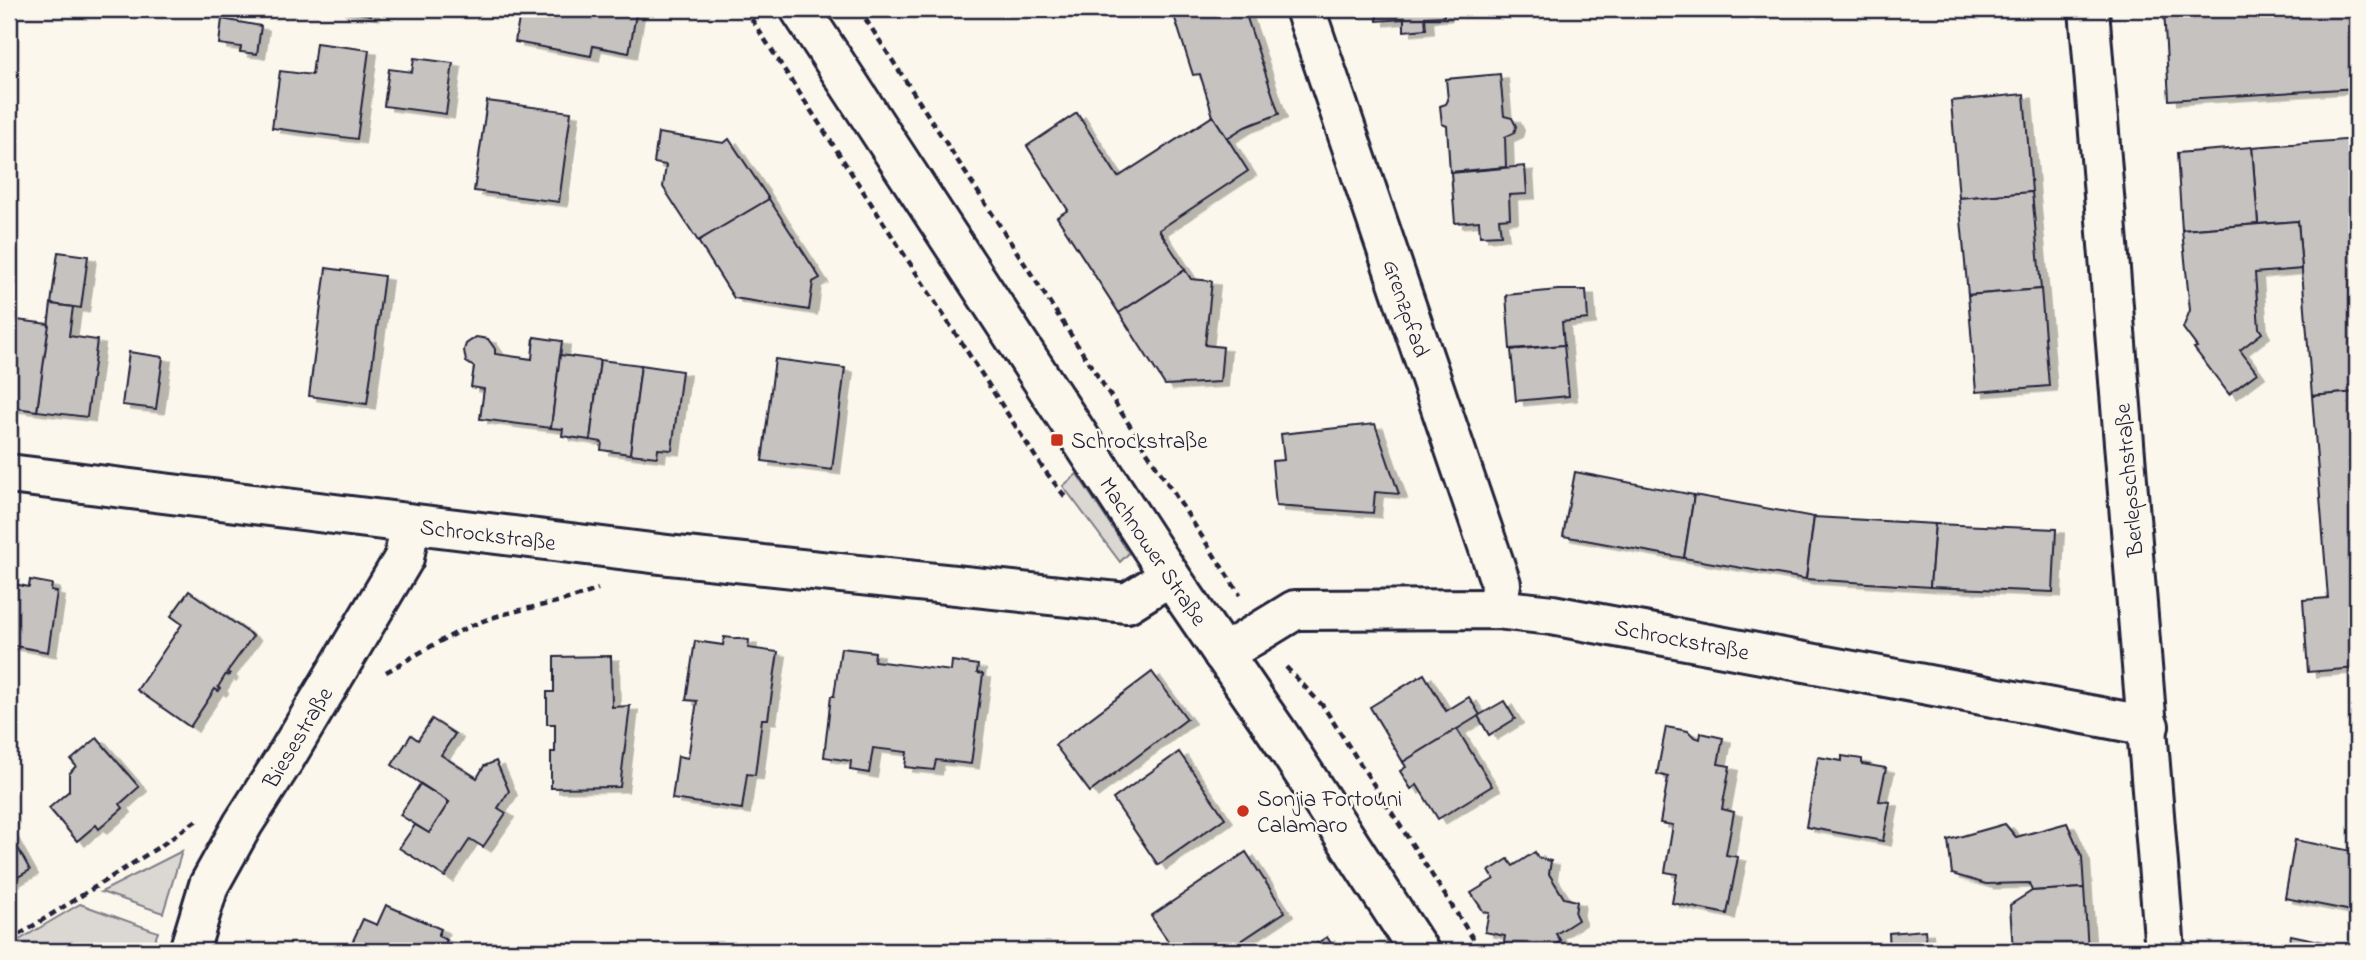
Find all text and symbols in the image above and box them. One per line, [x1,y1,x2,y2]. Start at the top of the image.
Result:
street label: Grenzpfad [1373,256,1437,362]
street label: Berlepschstraße [2107,401,2154,559]
place label: Schrockstraße [1071,426,1208,459]
marker: Schrockstraße [1049,432,1065,448]
street label: Machnower Straße [1090,471,1214,634]
street label: Schrockstraße [418,512,558,561]
street label: Schrockstraße [1611,612,1752,671]
street label: Biesestraße [255,681,343,796]
place label: Sonjia Fortouni Calamaro [1257,784,1402,843]
marker: Sonjia Fortouni Calamaro [1235,803,1251,819]

